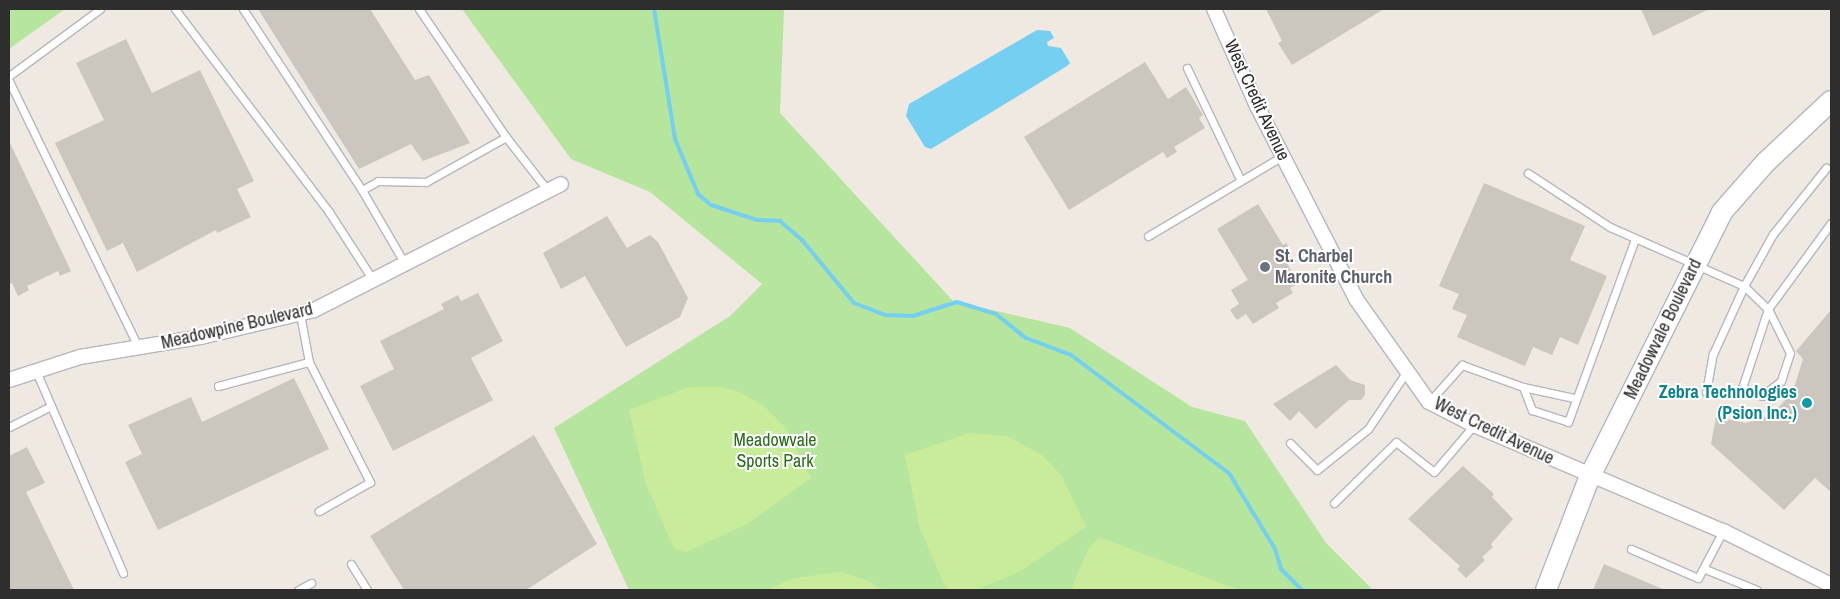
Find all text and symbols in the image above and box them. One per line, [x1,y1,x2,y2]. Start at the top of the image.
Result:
street label: West Credit Avenue [1219,36,1295,164]
place label: St. Charbel Maronite Church [1275,246,1392,288]
street label: Meadowvale Boulevard [1620,255,1706,403]
marker: St. Charbel Maronite Church [1259,261,1271,273]
street label: Meadowpine Boulevard [159,298,315,354]
place label: Zebra Technologies (Psion Inc.) [1659,382,1797,424]
street label: West Credit Avenue [1430,392,1558,470]
marker: Zebra Technologies (Psion Inc.) [1801,397,1813,409]
park label: Meadowvale Sports Park [734,430,816,472]

